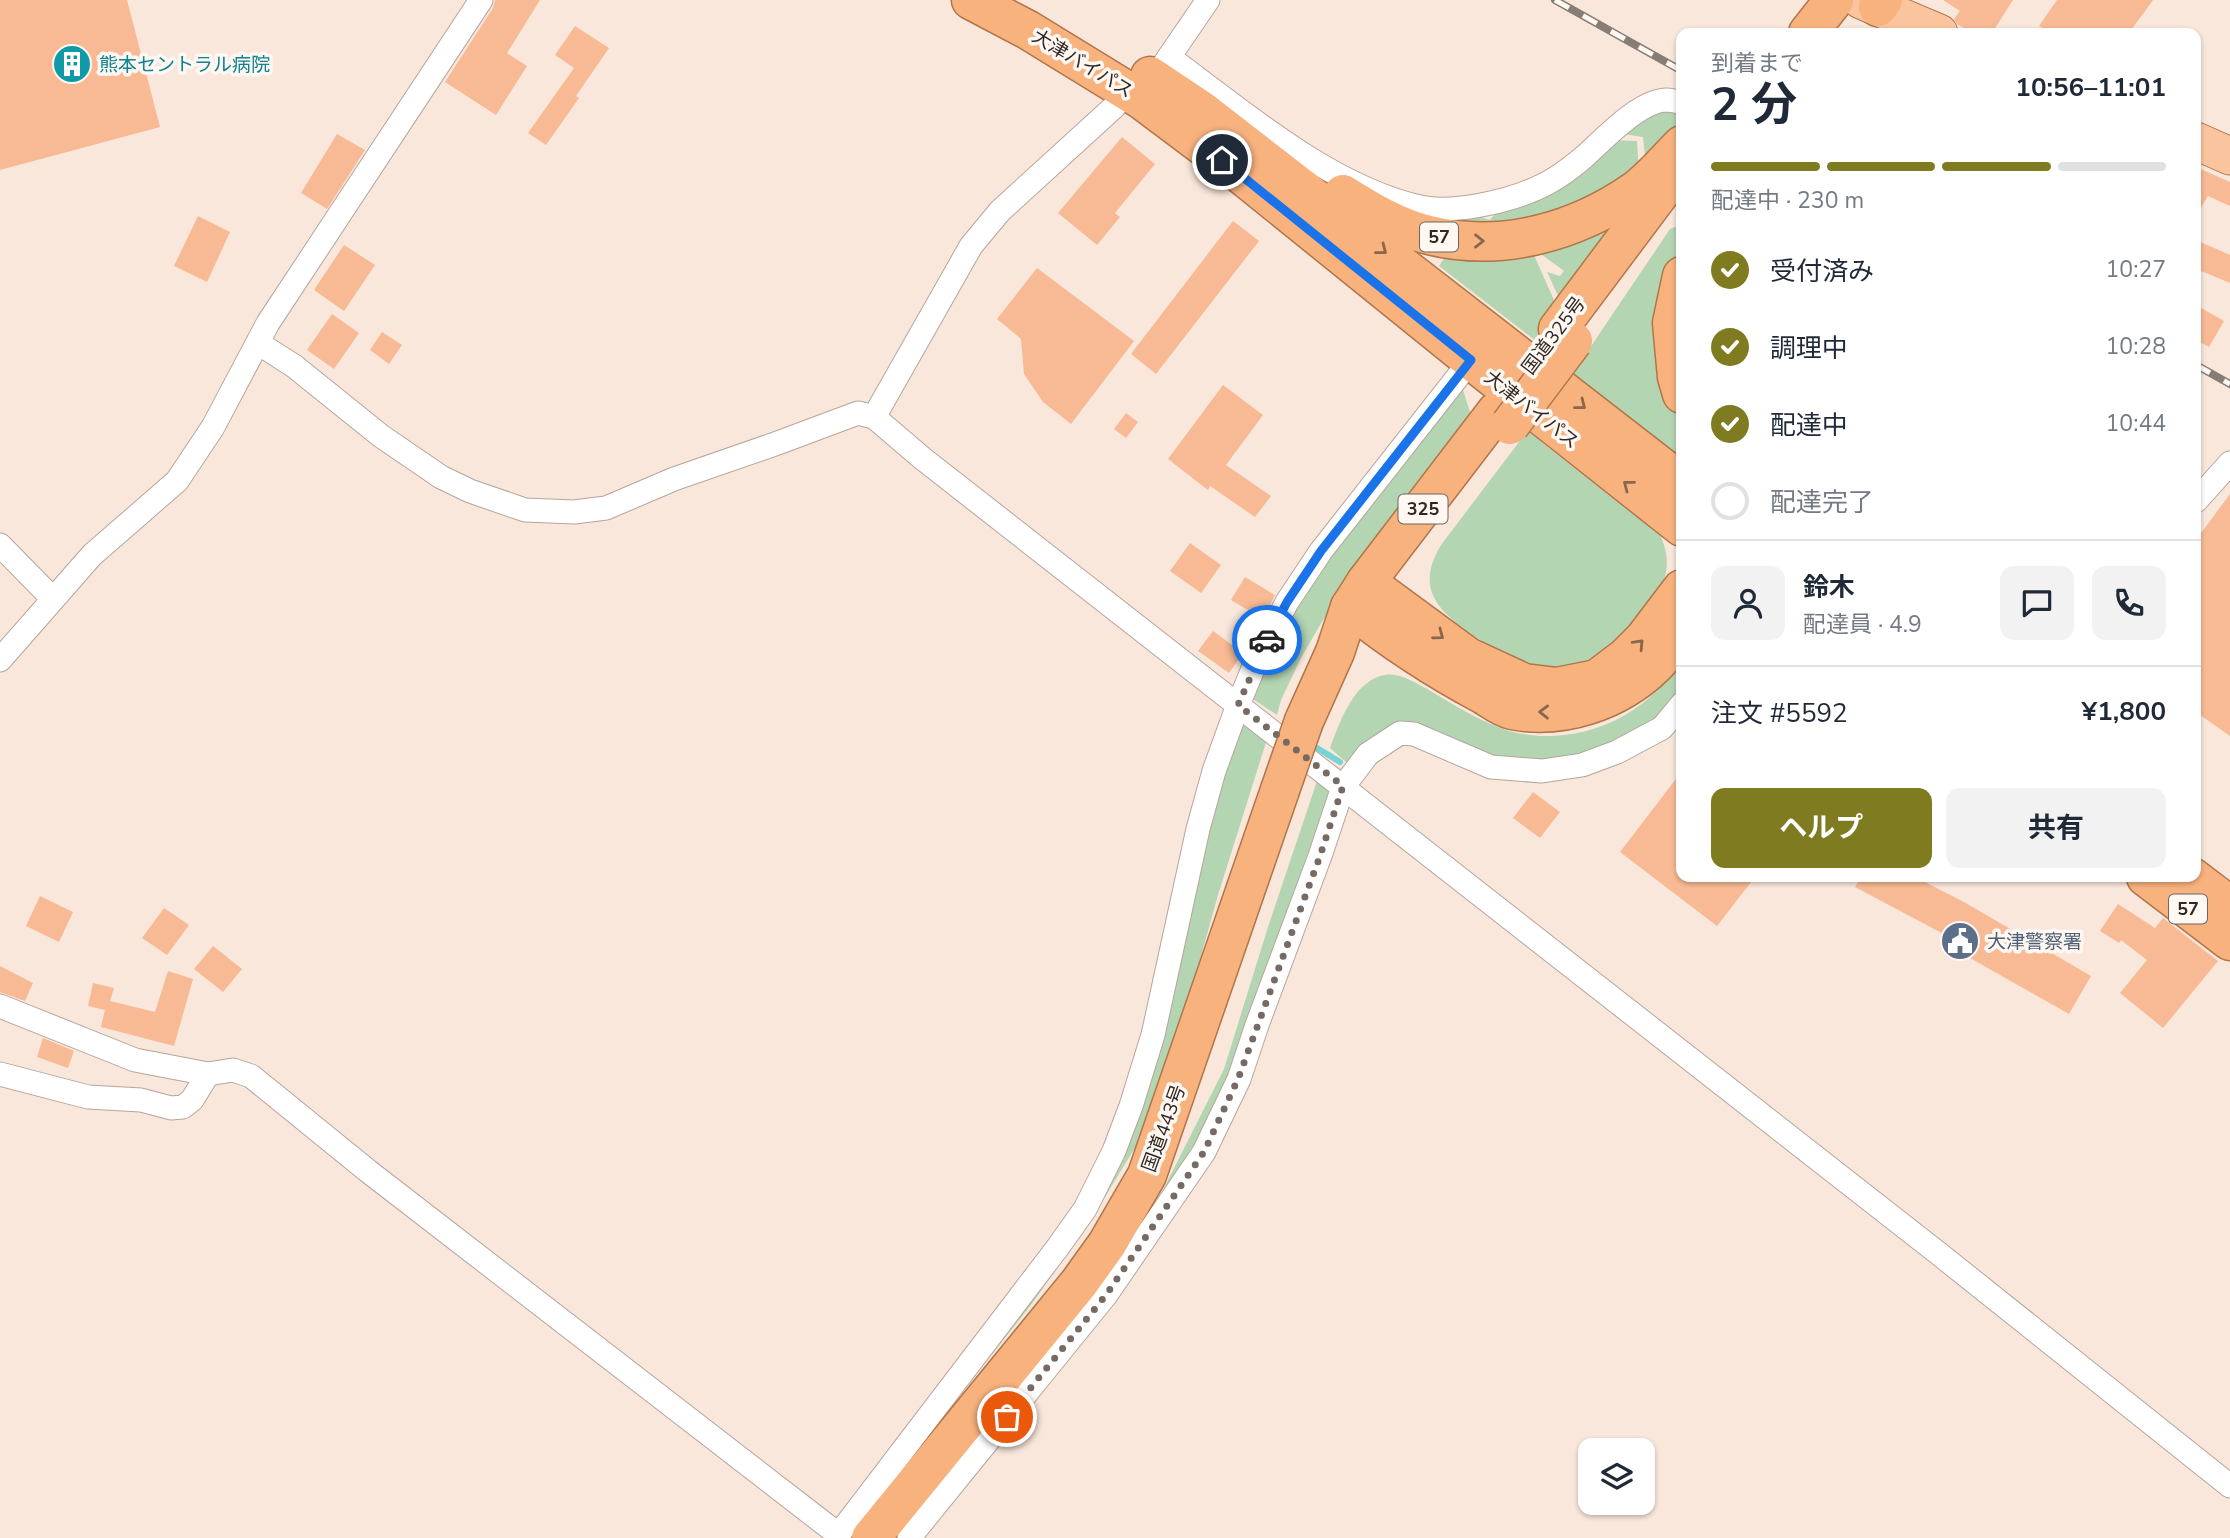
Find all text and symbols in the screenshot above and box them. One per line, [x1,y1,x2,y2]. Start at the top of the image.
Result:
street label: 大津バイパス [1027,23,1138,104]
building icon: 熊本セントラル病院 [51,43,93,85]
text: 到着まで [1711,48,1803,79]
place label: 熊本セントラル病院 [99,52,270,78]
text: 10:56–11:01 [2015,70,2166,105]
text: 2 分 [1711,73,1797,136]
pin [1192,130,1252,190]
icon: home [1203,141,1241,179]
text: 配達中 · 230 m [1711,185,1864,216]
road number: 57 [1420,222,1458,251]
one-way arrow [1474,233,1485,249]
one-way arrow [1375,242,1387,255]
icon: check [1711,251,1749,289]
text: 受付済み [1770,254,1874,289]
text: 10:27 [2106,254,2166,285]
street label: 国道325号 [1516,291,1592,380]
icon: check [1711,328,1749,366]
text: 調理中 [1770,331,1848,366]
text: 10:28 [2106,331,2166,362]
street label: 大津バイパス [1479,365,1584,455]
one-way arrow [1574,396,1586,409]
icon: check [1711,405,1749,443]
text: 配達中 [1770,408,1848,443]
text: 10:44 [2106,408,2166,439]
one-way arrow [1624,480,1636,493]
text: 配達完了 [1770,485,1874,520]
road number: 325 [1398,494,1448,524]
button: person [1711,566,1785,640]
button: chat [2000,566,2074,640]
button: phone [2092,566,2166,640]
text: 鈴木 [1803,570,1855,605]
courier [1232,605,1302,675]
text: 配達員 · 4.9 [1803,609,1922,640]
icon: car [1248,621,1286,659]
one-way arrow [1431,626,1444,639]
one-way arrow [1631,639,1644,652]
text: ¥1,800 [2082,694,2166,729]
text: 注文 #5592 [1711,696,1848,731]
one-way arrow [1538,704,1549,719]
button: ヘルプ [1711,788,1932,868]
button: 共有 [1946,788,2166,868]
road number: 57 [2169,894,2207,924]
public building icon: 大津警察署 [1939,920,1981,962]
place label: 大津警察署 [1987,929,2082,955]
street label: 国道443号 [1136,1081,1192,1176]
pin [977,1387,1037,1447]
icon: bag [988,1398,1026,1436]
map controls [1578,1438,1655,1515]
button: layers [1578,1438,1655,1515]

